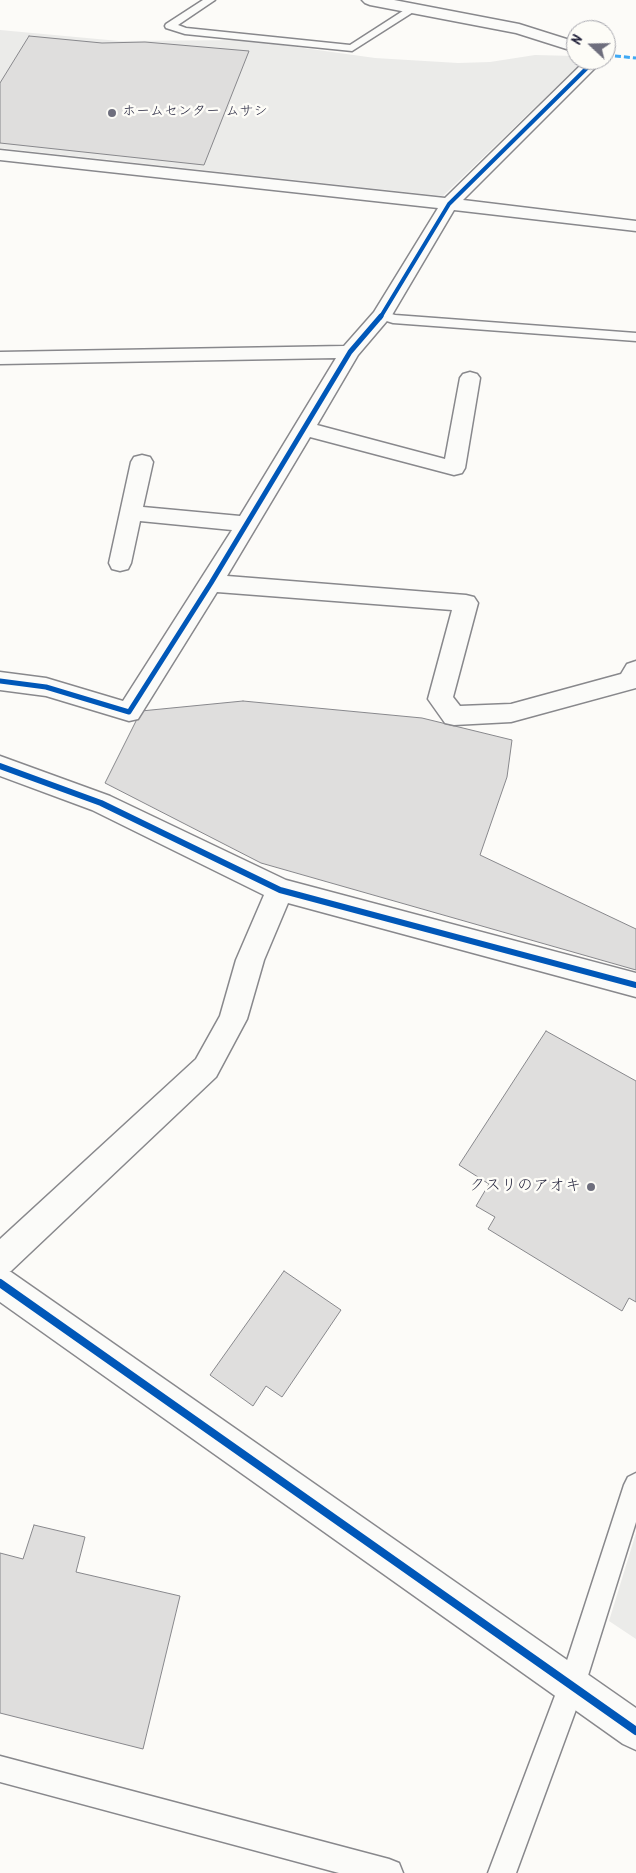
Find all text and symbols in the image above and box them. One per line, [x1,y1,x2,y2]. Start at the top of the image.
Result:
north arrow [566,20,616,70]
text: N [566,32,590,48]
place label: ホームセンター ムサシ [122,105,268,121]
marker: ホームセンター ムサシ [106,107,118,119]
place label: クスリのアオキ [469,1177,581,1197]
marker: クスリのアオキ [585,1181,597,1193]

